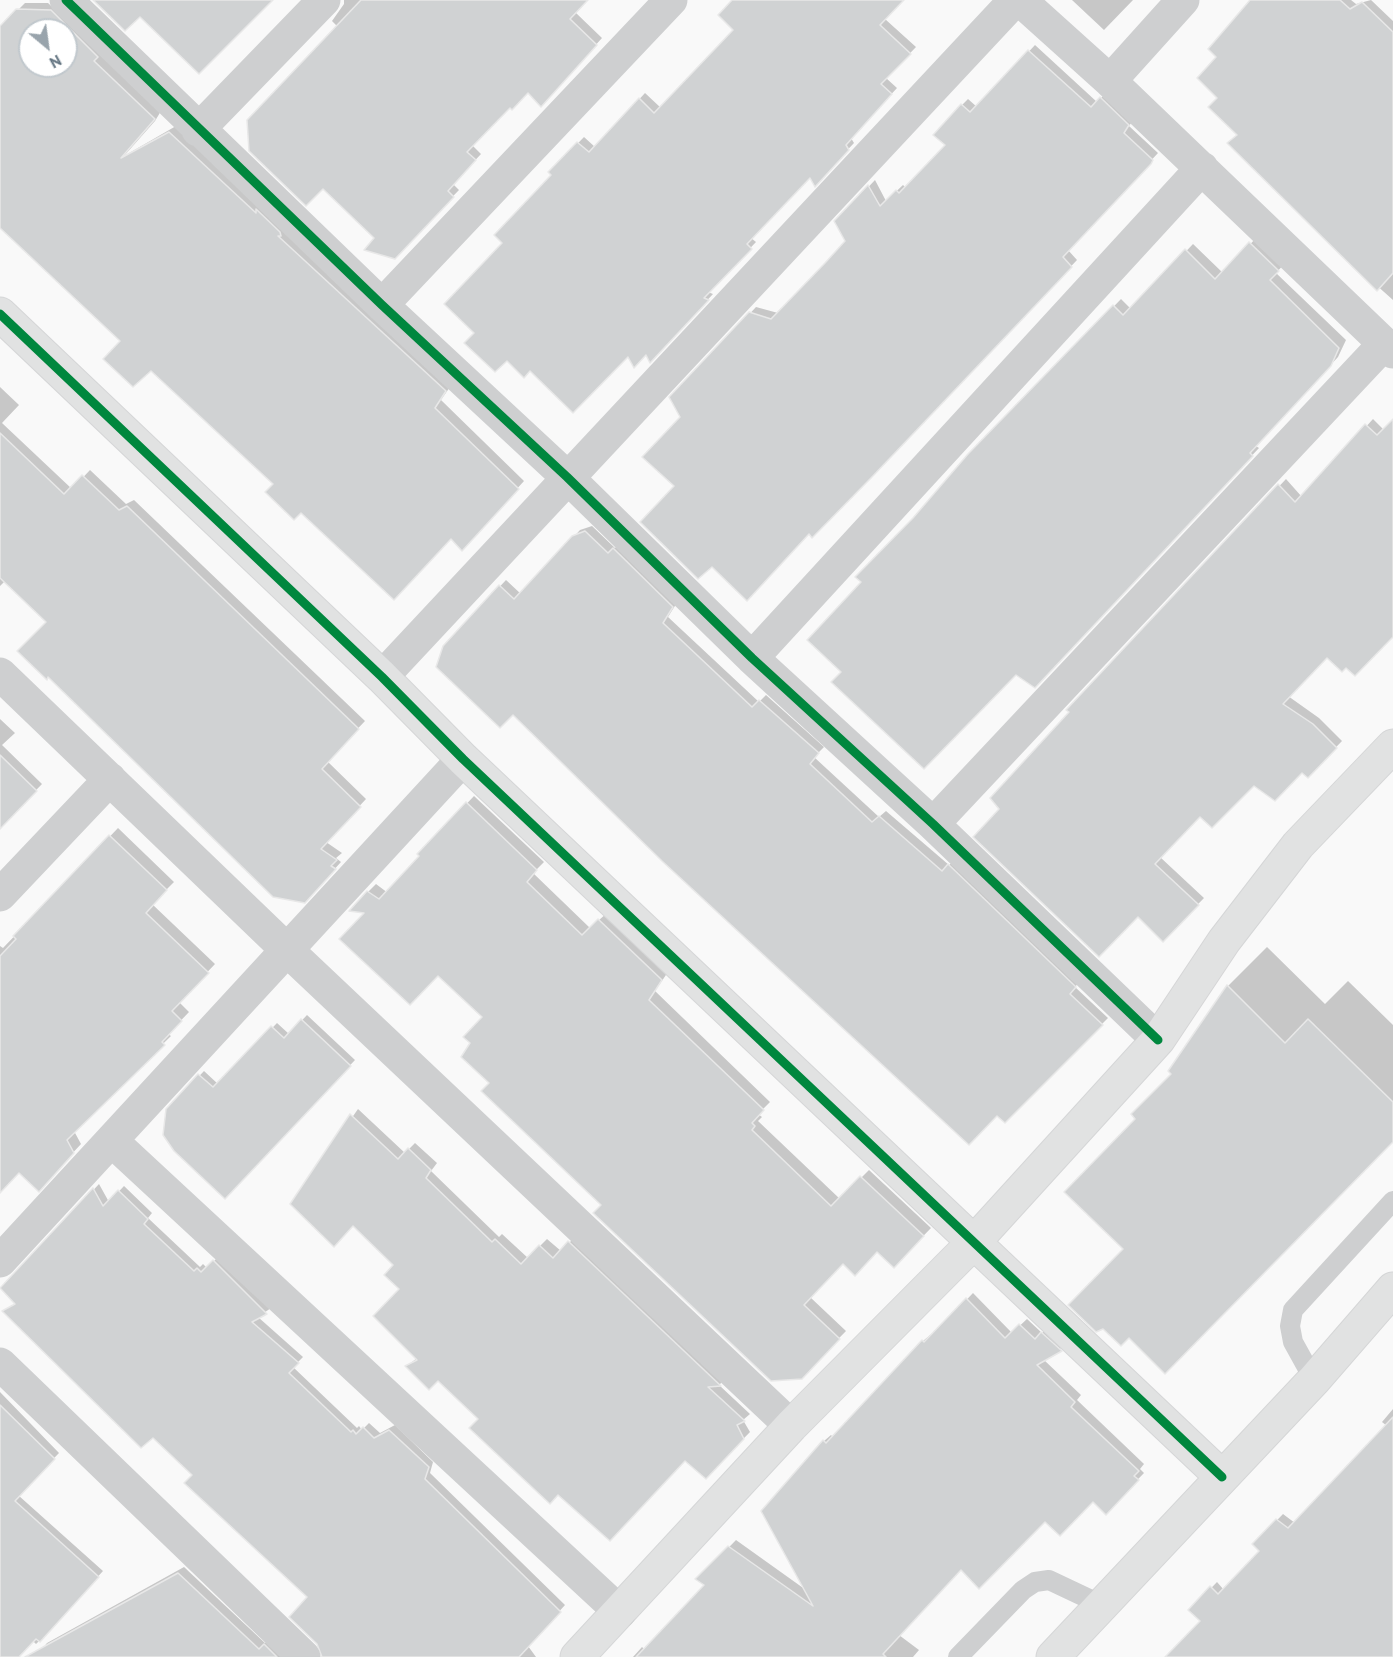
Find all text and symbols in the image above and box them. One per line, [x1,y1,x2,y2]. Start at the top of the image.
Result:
north arrow [18,18,78,78]
text: N [46,51,65,73]

